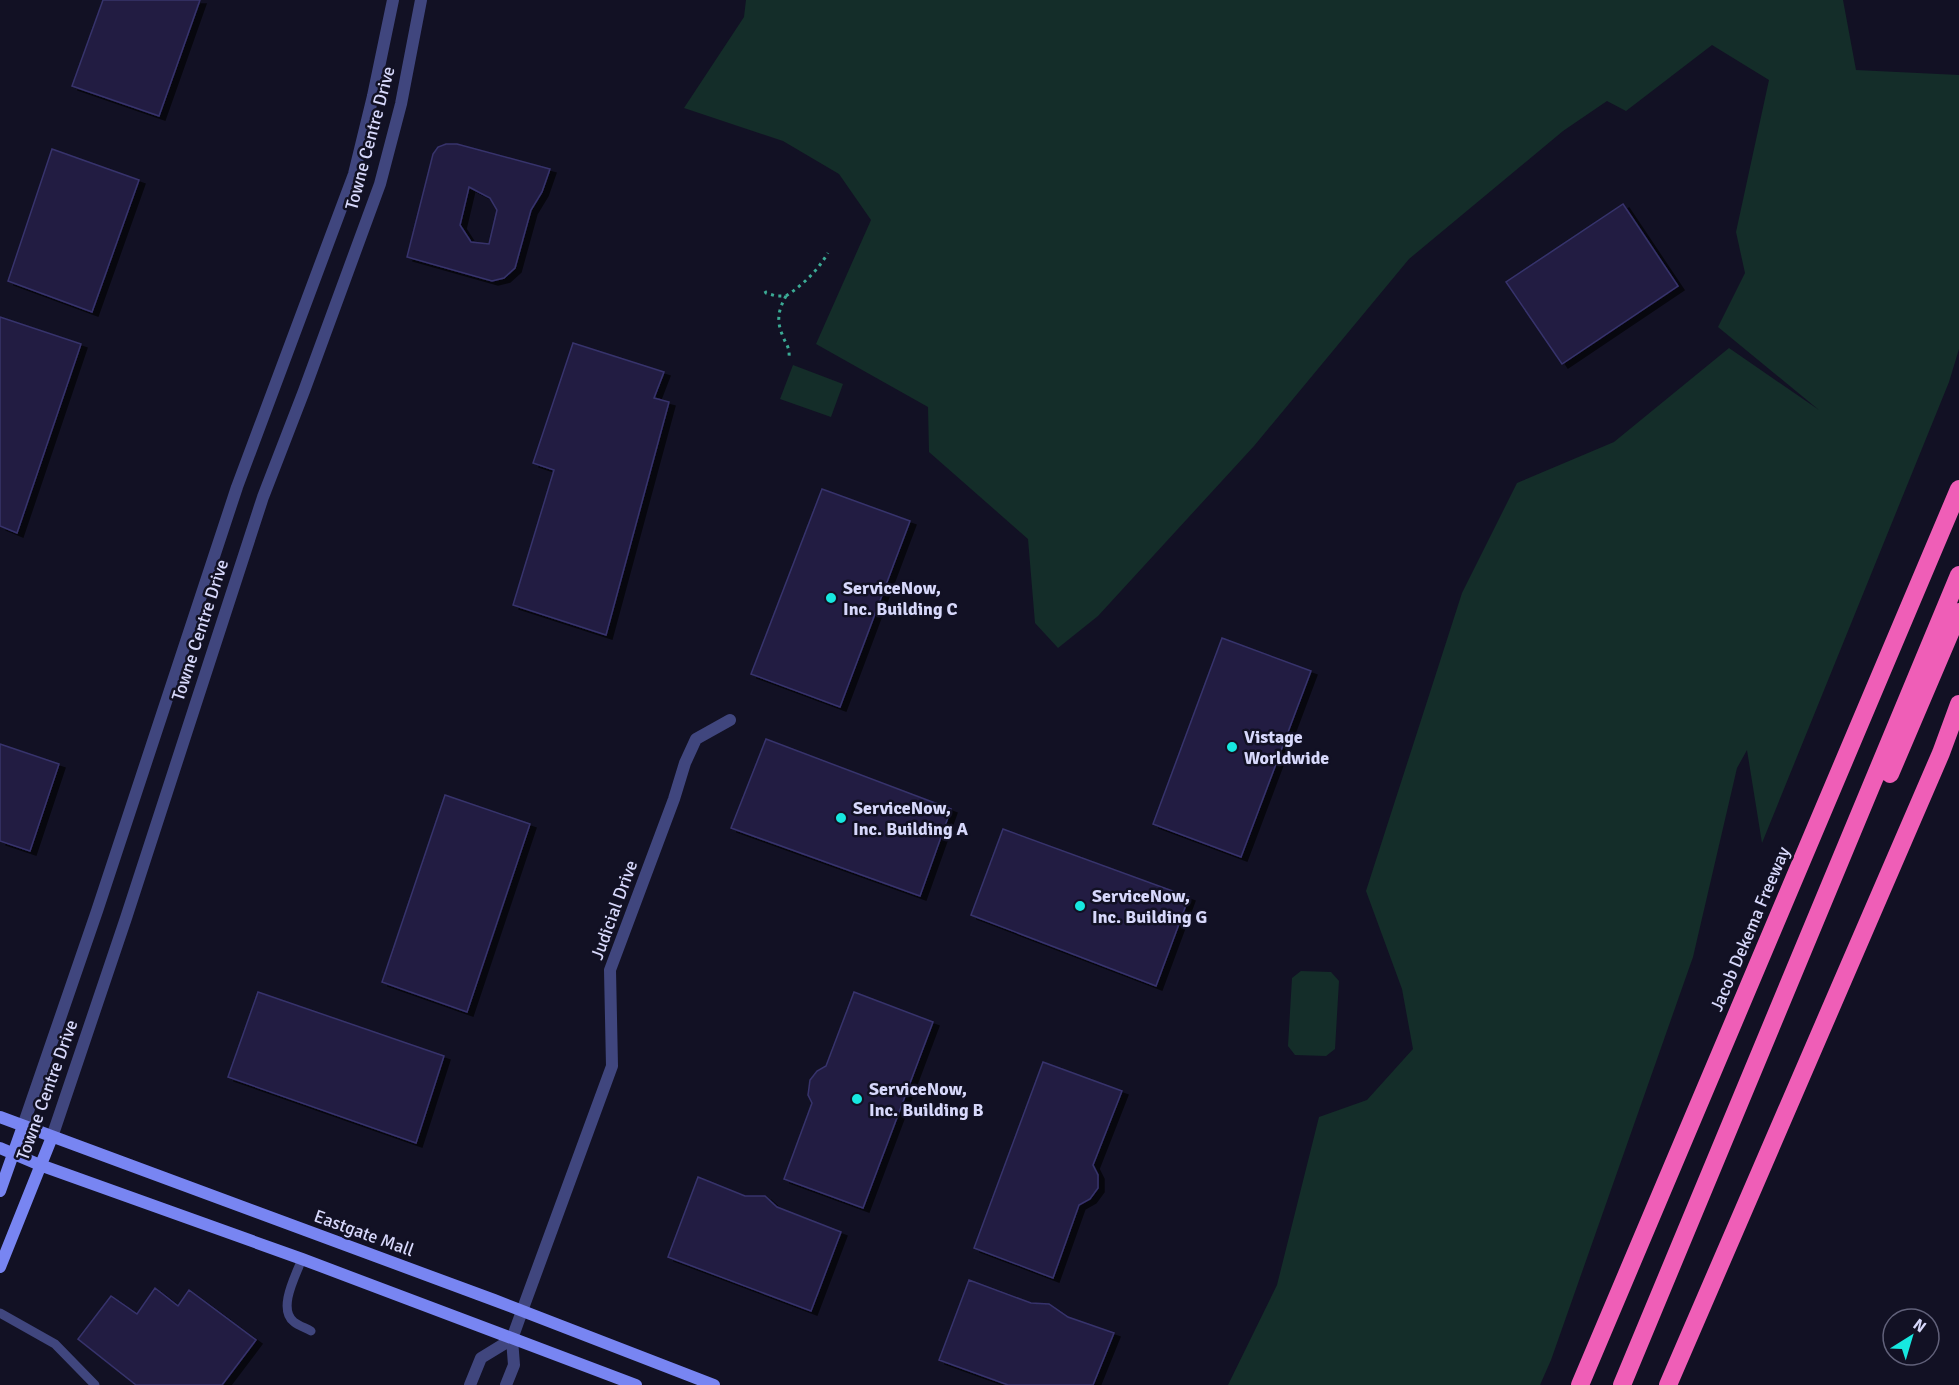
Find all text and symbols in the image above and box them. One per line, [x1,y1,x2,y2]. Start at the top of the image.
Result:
street label: Towne Centre Drive [340,64,400,212]
street label: Towne Centre Drive [167,556,233,704]
place label: ServiceNow, Inc. Building C [843,577,958,620]
marker: ServiceNow, Inc. Building C [824,591,838,605]
place label: Vistage Worldwide [1244,726,1329,769]
marker: Vistage Worldwide [1225,740,1239,754]
place label: ServiceNow, Inc. Building A [853,797,969,840]
marker: ServiceNow, Inc. Building A [834,811,848,825]
street label: Jacob Dekema Freeway [1705,843,1795,1015]
street label: Judicial Drive [586,857,642,963]
place label: ServiceNow, Inc. Building G [1092,885,1207,928]
marker: ServiceNow, Inc. Building G [1073,899,1087,913]
street label: Towne Centre Drive [11,1017,83,1163]
place label: ServiceNow, Inc. Building B [869,1078,984,1121]
marker: ServiceNow, Inc. Building B [850,1092,864,1106]
street label: Eastgate Mall [311,1205,417,1261]
north arrow [1881,1307,1941,1367]
text: N [1909,1314,1930,1337]

